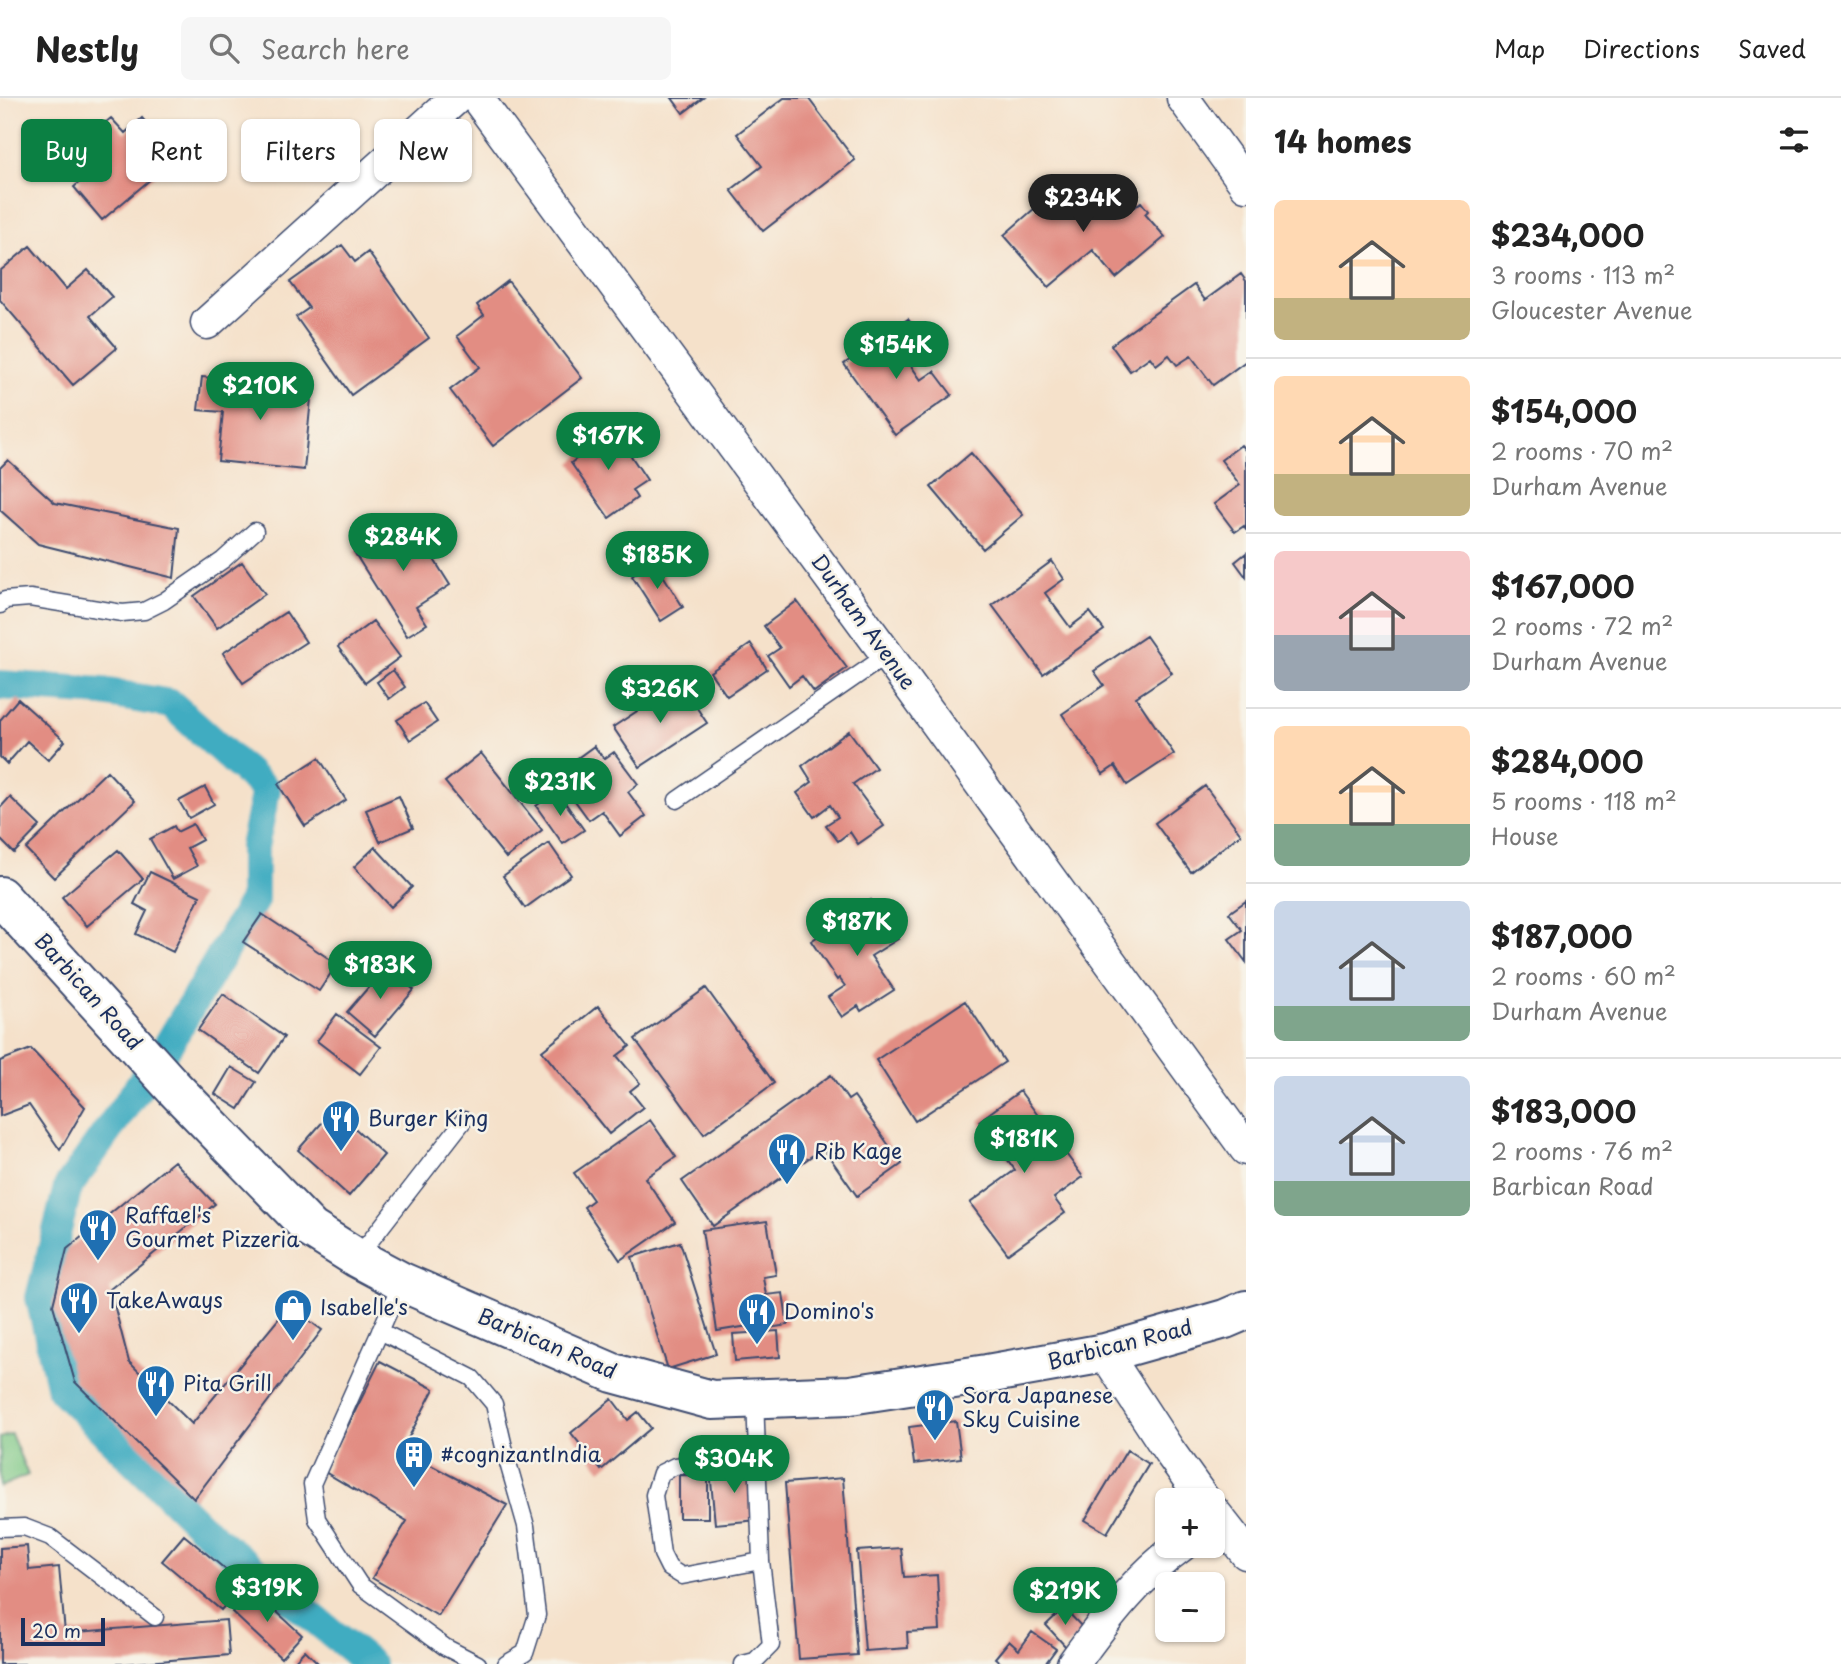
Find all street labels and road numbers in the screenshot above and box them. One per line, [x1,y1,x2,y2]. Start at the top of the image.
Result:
street label: Durham Avenue [804,546,925,695]
street label: Barbican Road [28,925,151,1057]
street label: Barbican Road [473,1298,622,1386]
street label: Barbican Road [1044,1310,1195,1377]

